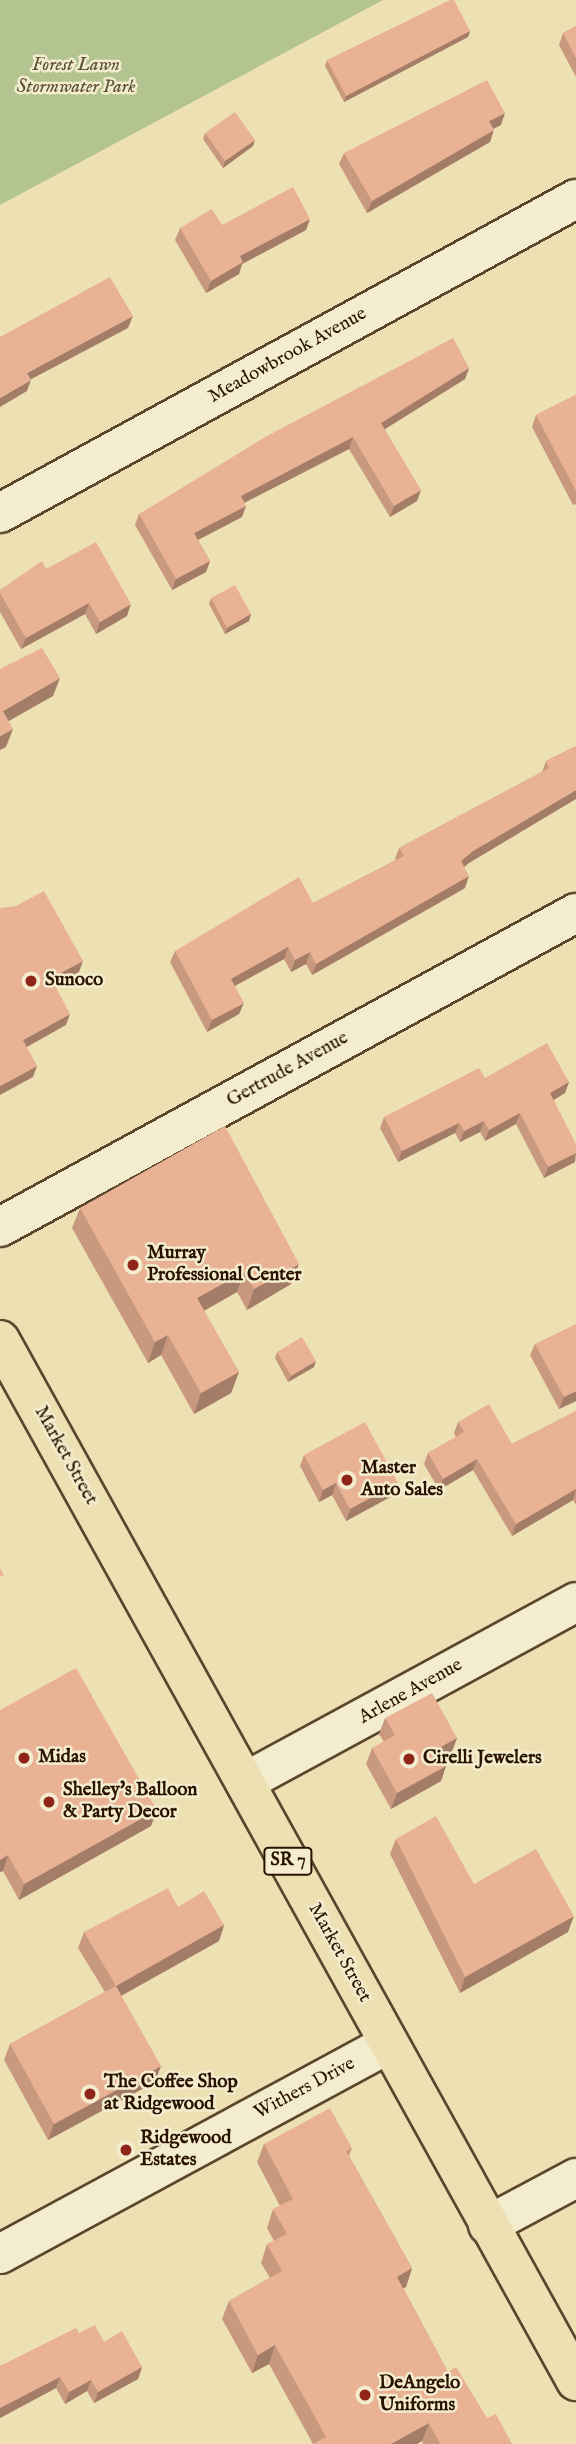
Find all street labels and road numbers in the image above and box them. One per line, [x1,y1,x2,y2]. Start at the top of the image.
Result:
street label: Meadowbrook Avenue [205,303,371,409]
street label: Gertrude Avenue [223,1027,353,1113]
street label: Market Street [28,1403,102,1509]
street label: Arlene Avenue [355,1654,467,1730]
road number: SR 7 [262,1846,314,1875]
street label: Market Street [302,1900,376,2006]
street label: Withers Drive [251,2053,359,2125]

